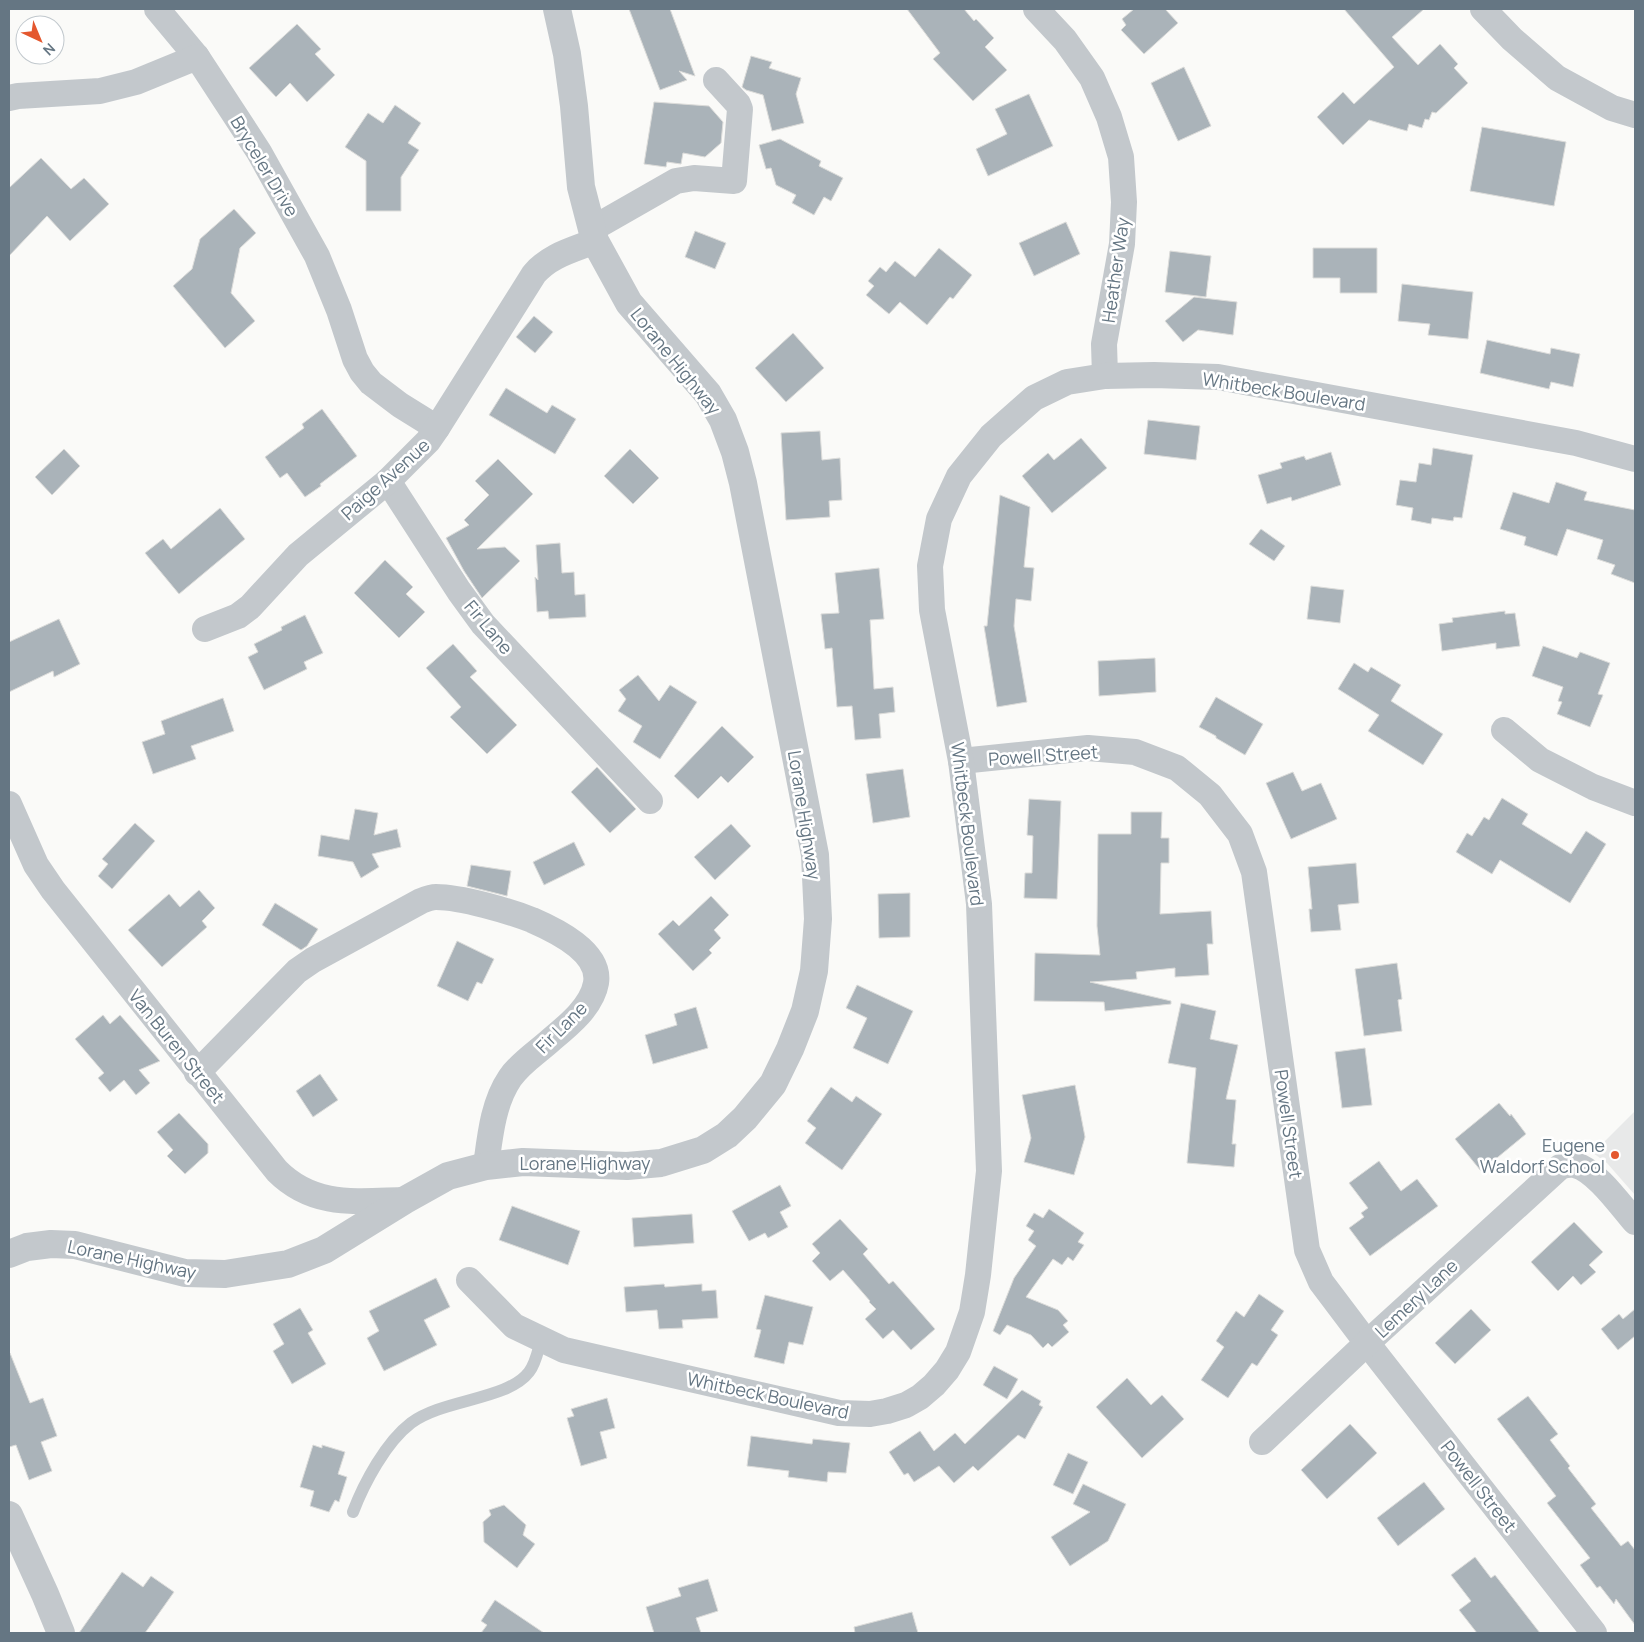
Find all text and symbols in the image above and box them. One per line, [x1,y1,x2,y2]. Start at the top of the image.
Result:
north arrow [15,15,65,65]
text: N [39,39,60,60]
street label: Bryceler Drive [225,111,305,221]
street label: Heather Way [1096,215,1134,324]
street label: Lorane Highway [626,303,727,420]
street label: Whitbeck Boulevard [1201,366,1367,416]
street label: Paige Avenue [336,433,434,525]
street label: Fir Lane [459,595,519,659]
street label: Powell Street [987,739,1099,771]
street label: Whitbeck Boulevard [946,741,990,907]
street label: Lorane Highway [783,749,827,882]
street label: Van Buren Street [124,984,230,1108]
street label: Fir Lane [530,996,592,1058]
street label: Powell Street [1269,1068,1309,1180]
place label: Eugene Waldorf School [1480,1133,1605,1178]
marker: Eugene Waldorf School [1609,1149,1621,1161]
street label: Lorane Highway [520,1151,651,1175]
street label: Lorane Highway [66,1234,199,1284]
street label: Lemery Lane [1369,1253,1463,1343]
street label: Whitbeck Boulevard [685,1366,851,1424]
street label: Powell Street [1436,1435,1522,1537]

